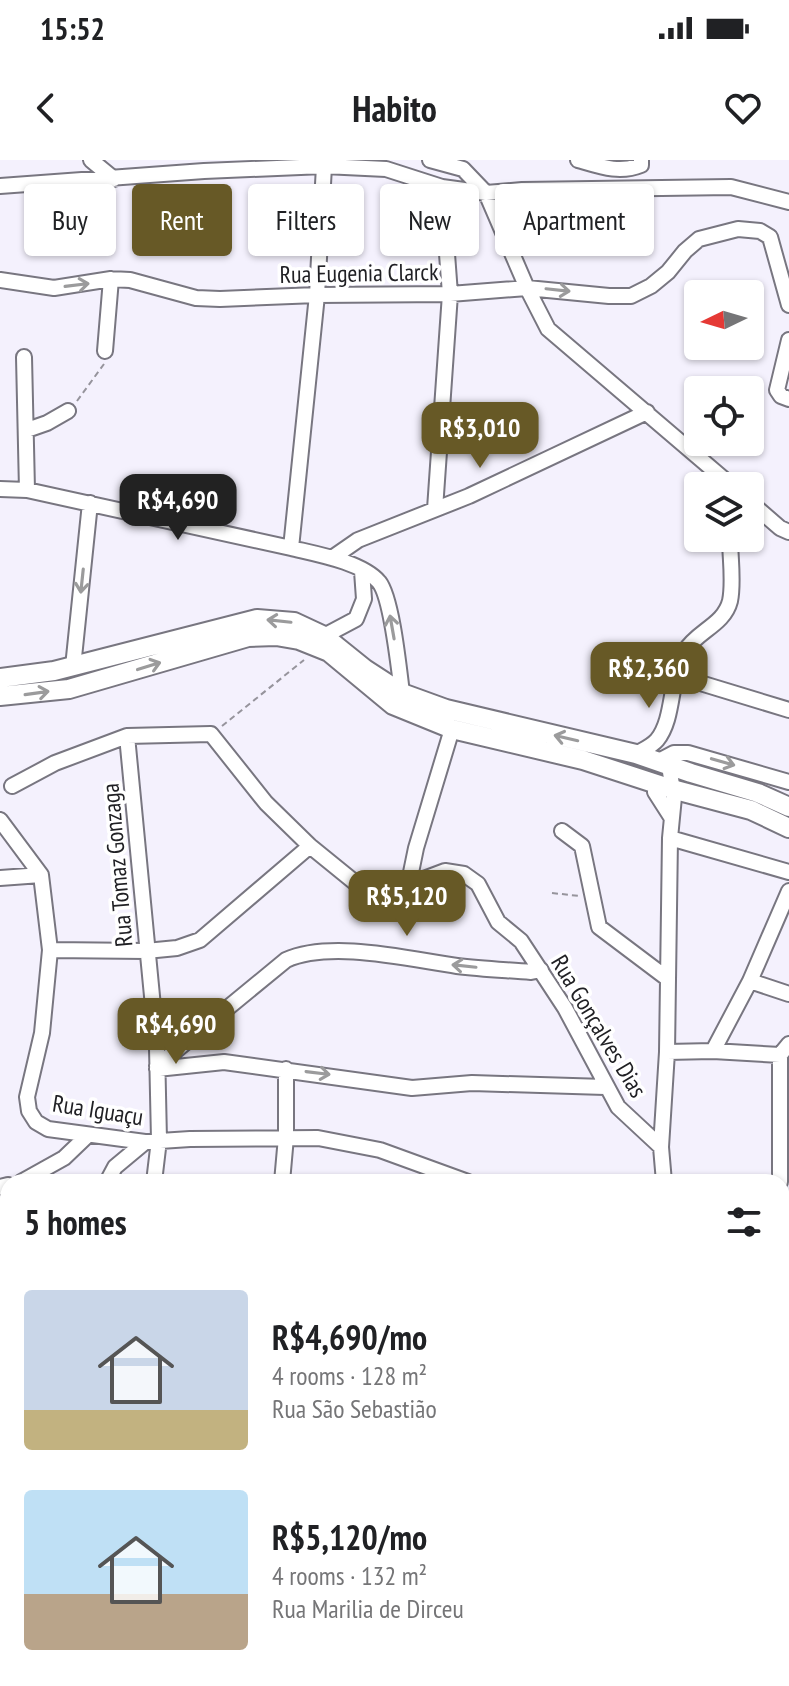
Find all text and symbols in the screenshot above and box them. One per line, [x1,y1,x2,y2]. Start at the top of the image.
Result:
text: 15:52 [40,9,105,48]
text: Habito [352,85,437,132]
icon: back [24,86,68,130]
icon: heart [721,86,765,130]
chip: Buy [24,184,116,256]
chip: Rent [132,184,232,256]
chip: Filters [248,184,364,256]
chip: New [380,184,479,256]
chip: Apartment [495,184,654,256]
street label: Rua Eugenia Clarck [279,256,439,290]
one-way arrow [63,277,90,292]
north arrow [684,280,764,360]
map controls [684,280,764,552]
one-way arrow [544,282,571,297]
button: locate [684,376,764,456]
pin: R$3,010 [406,402,554,470]
text: R$3,010 [440,411,520,444]
button: layers [684,472,764,552]
pin: R$4,690 [104,474,252,542]
text: R$4,690 [138,483,218,516]
one-way arrow [74,567,89,594]
one-way arrow [266,613,292,628]
one-way arrow [383,615,398,640]
pin: R$2,360 [575,642,723,710]
text: R$2,360 [609,651,689,684]
one-way arrow [137,657,162,672]
one-way arrow [24,685,49,700]
one-way arrow [554,730,580,745]
one-way arrow [709,756,735,771]
street label: Rua Tomaz Gonzaga [94,782,140,948]
pin: R$5,120 [333,870,481,938]
text: R$5,120 [367,879,447,912]
street label: Rua Gonçalves Dias [544,949,654,1103]
one-way arrow [451,959,478,974]
pin: R$4,690 [102,998,250,1066]
text: R$4,690 [136,1007,216,1040]
one-way arrow [304,1066,331,1081]
street label: Rua Iguaçu [50,1088,146,1132]
text: 5 homes [24,1200,127,1244]
icon: filters [722,1200,766,1244]
text: R$4,690/mo [272,1315,427,1359]
icon: home [88,1322,184,1418]
text: 4 rooms · 128 m² [272,1359,427,1392]
text: Rua São Sebastião [272,1392,437,1425]
text: R$5,120/mo [272,1515,427,1559]
icon: home [88,1522,184,1618]
text: 4 rooms · 132 m² [272,1559,427,1592]
text: Rua Marilia de Dirceu [272,1592,464,1625]

